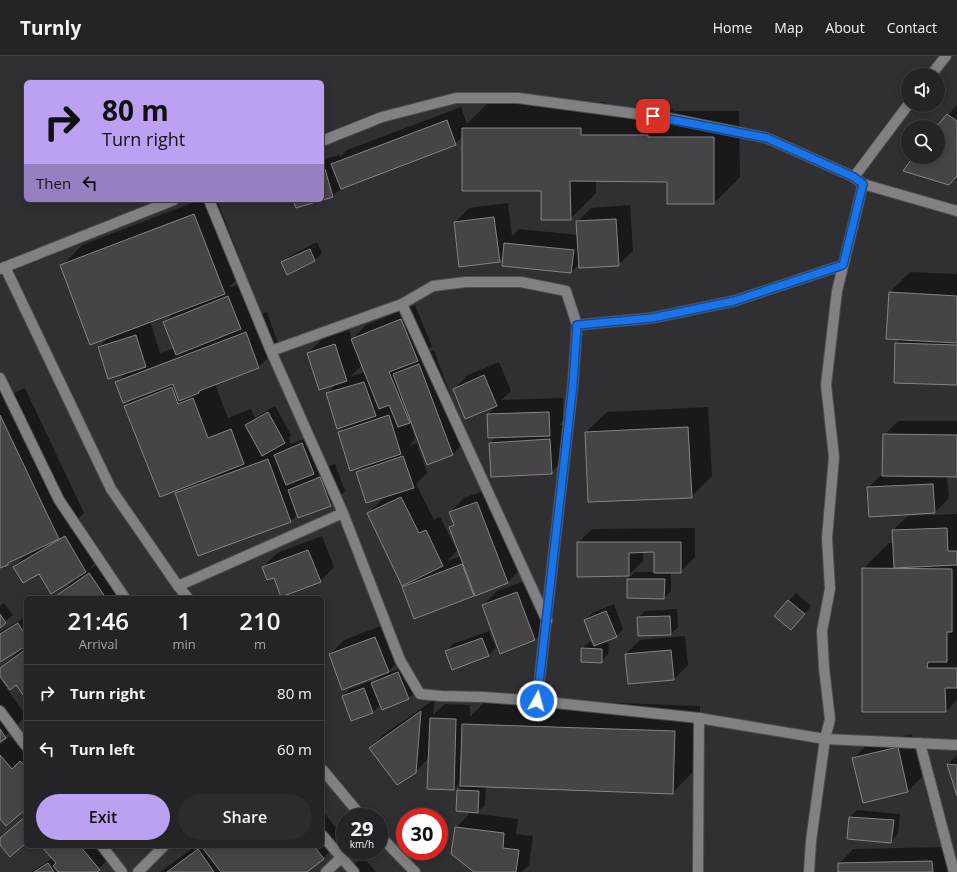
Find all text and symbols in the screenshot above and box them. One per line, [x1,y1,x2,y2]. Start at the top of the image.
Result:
text: Turnly [20,15,81,41]
text: Home [713,18,752,37]
text: Map [774,18,803,37]
text: About [825,18,865,37]
text: Contact [887,18,937,37]
map controls [901,68,945,164]
button: sound [901,68,945,112]
text: 80 m [102,91,169,129]
icon: right [36,96,88,148]
pin [636,99,670,133]
icon: arrive [642,105,664,127]
button: search [901,120,945,164]
text: Turn right [102,127,185,151]
icon: left [79,172,101,194]
text: Then [36,173,71,193]
text: 21:46 [68,604,129,637]
text: 1 [177,604,191,637]
text: 210 [239,604,280,637]
text: Arrival [79,635,118,653]
text: min [173,635,196,653]
text: m [254,635,266,653]
position arrow [516,680,558,722]
icon: right [36,682,58,704]
text: Turn right [70,683,145,703]
text: 80 m [277,683,312,703]
icon: left [36,738,58,760]
text: Turn left [70,739,135,759]
text: 60 m [277,739,312,759]
button: Exit [36,794,170,840]
button: Share [178,794,312,840]
speed limit sign: 30 [396,808,448,860]
text: 29 [351,815,373,842]
text: km/h [350,837,374,851]

